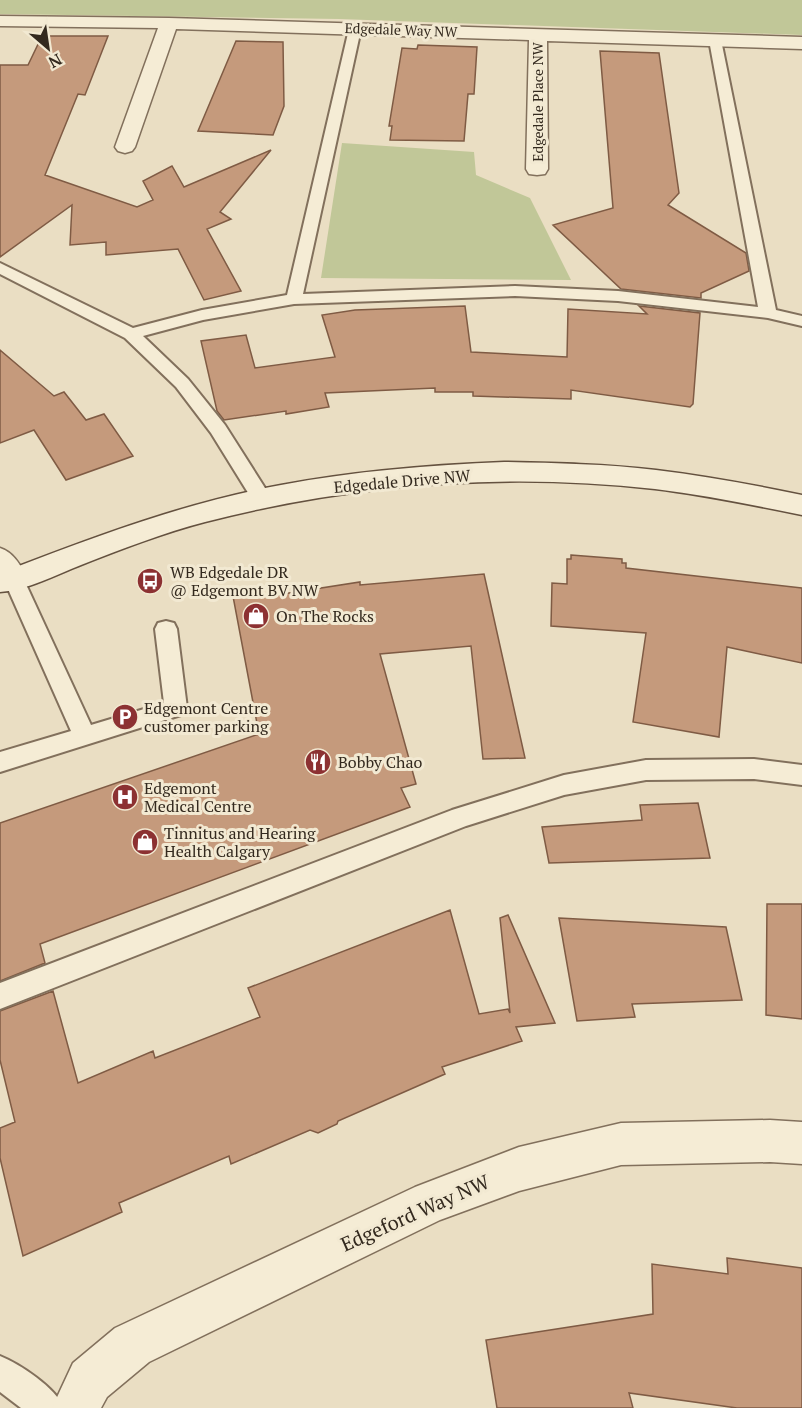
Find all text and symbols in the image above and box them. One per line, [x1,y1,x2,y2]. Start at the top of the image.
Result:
north arrow [18,18,78,78]
street label: Edgedale Way NW [344,18,459,41]
street label: Edgedale Place NW [528,41,547,162]
text: N [45,49,66,74]
street label: Edgedale Drive NW [333,464,471,498]
place label: WB Edgedale DR @ Edgemont BV NW [170,561,318,601]
bus stop icon: WB Edgedale DR @ Edgemont BV NW [135,566,165,596]
shop icon: On The Rocks [241,601,271,631]
place label: On The Rocks [276,605,374,627]
place label: Edgemont Centre customer parking [144,697,269,737]
parking icon: Edgemont Centre customer parking [110,702,140,732]
restaurant icon: Bobby Chao [303,747,333,777]
place label: Bobby Chao [338,751,423,773]
place label: Edgemont Medical Centre [144,777,251,817]
hospital icon: Edgemont Medical Centre [110,782,140,812]
place label: Tinnitus and Hearing Health Calgary [164,822,316,862]
shop icon: Tinnitus and Hearing Health Calgary [130,827,160,857]
street label: Edgeford Way NW [336,1167,494,1257]

